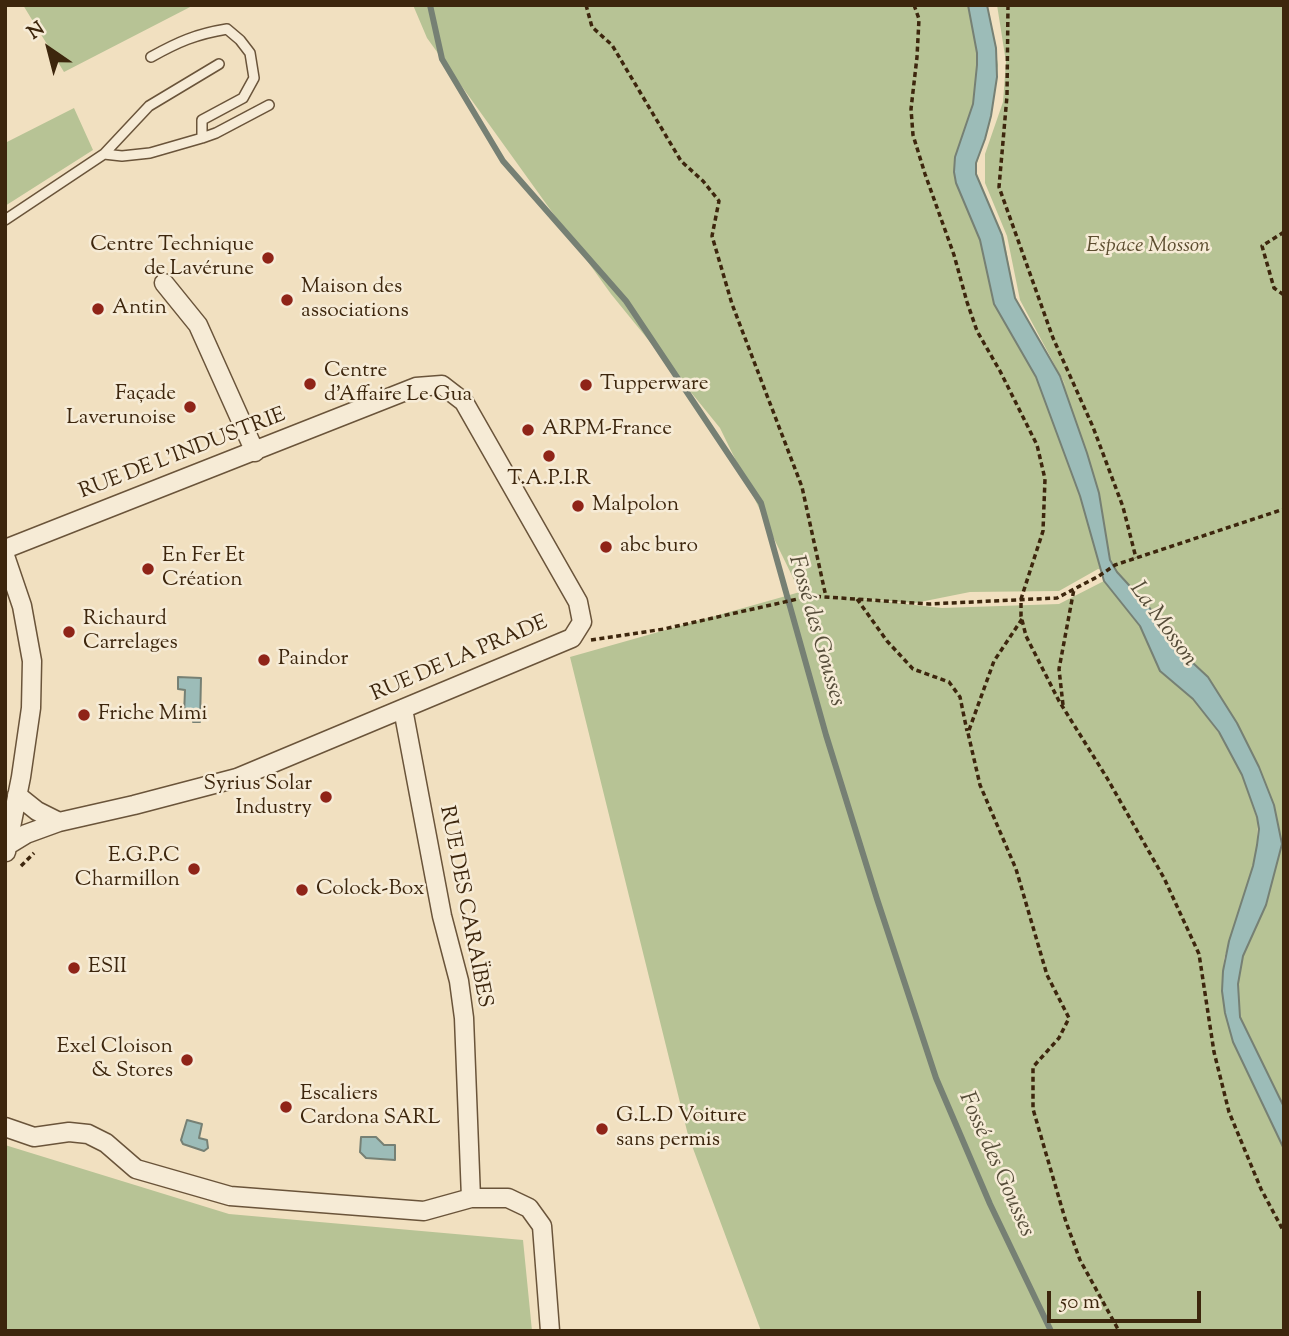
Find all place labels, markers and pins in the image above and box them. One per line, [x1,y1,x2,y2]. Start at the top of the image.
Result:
place label: Centre Technique de Lavérune [90,233,254,283]
marker: Centre Technique de Lavérune [260,250,276,266]
place label: Maison des associations [301,275,409,325]
marker: Maison des associations [279,292,295,308]
place label: Antin [112,296,167,322]
marker: Antin [90,301,106,317]
place label: Centre d'Affaire Le Gua [324,359,472,409]
place label: Tupperware [600,372,709,398]
marker: Centre d'Affaire Le Gua [302,376,318,392]
marker: Tupperware [578,377,594,393]
place label: Façade Laverunoise [66,382,176,432]
marker: Façade Laverunoise [182,399,198,415]
place label: ARPM-France [542,417,672,443]
marker: ARPM-France [520,422,536,438]
marker: T.A.P.I.R [541,448,557,464]
place label: T.A.P.I.R [507,467,591,493]
place label: Malpolon [592,493,679,519]
marker: Malpolon [570,498,586,514]
place label: abc buro [620,534,698,560]
marker: abc buro [598,539,614,555]
place label: En Fer Et Création [162,544,245,594]
marker: En Fer Et Création [140,561,156,577]
place label: Richaurd Carrelages [83,607,178,657]
marker: Richaurd Carrelages [61,624,77,640]
place label: Paindor [278,647,348,673]
marker: Paindor [256,652,272,668]
place label: Friche Mimi [98,702,207,728]
marker: Friche Mimi [76,707,92,723]
place label: Syrius Solar Industry [203,772,312,822]
marker: Syrius Solar Industry [318,789,334,805]
place label: E.G.P.C Charmillon [75,844,180,894]
marker: E.G.P.C Charmillon [186,861,202,877]
place label: Colock-Box [316,877,424,903]
marker: Colock-Box [294,882,310,898]
place label: ESII [88,955,127,981]
marker: ESII [66,960,82,976]
place label: Exel Cloison & Stores [57,1035,173,1085]
marker: Exel Cloison & Stores [179,1052,195,1068]
place label: Escaliers Cardona SARL [300,1082,440,1132]
marker: Escaliers Cardona SARL [278,1099,294,1115]
place label: G.L.D Voiture sans permis [616,1104,747,1154]
marker: G.L.D Voiture sans permis [594,1121,610,1137]

